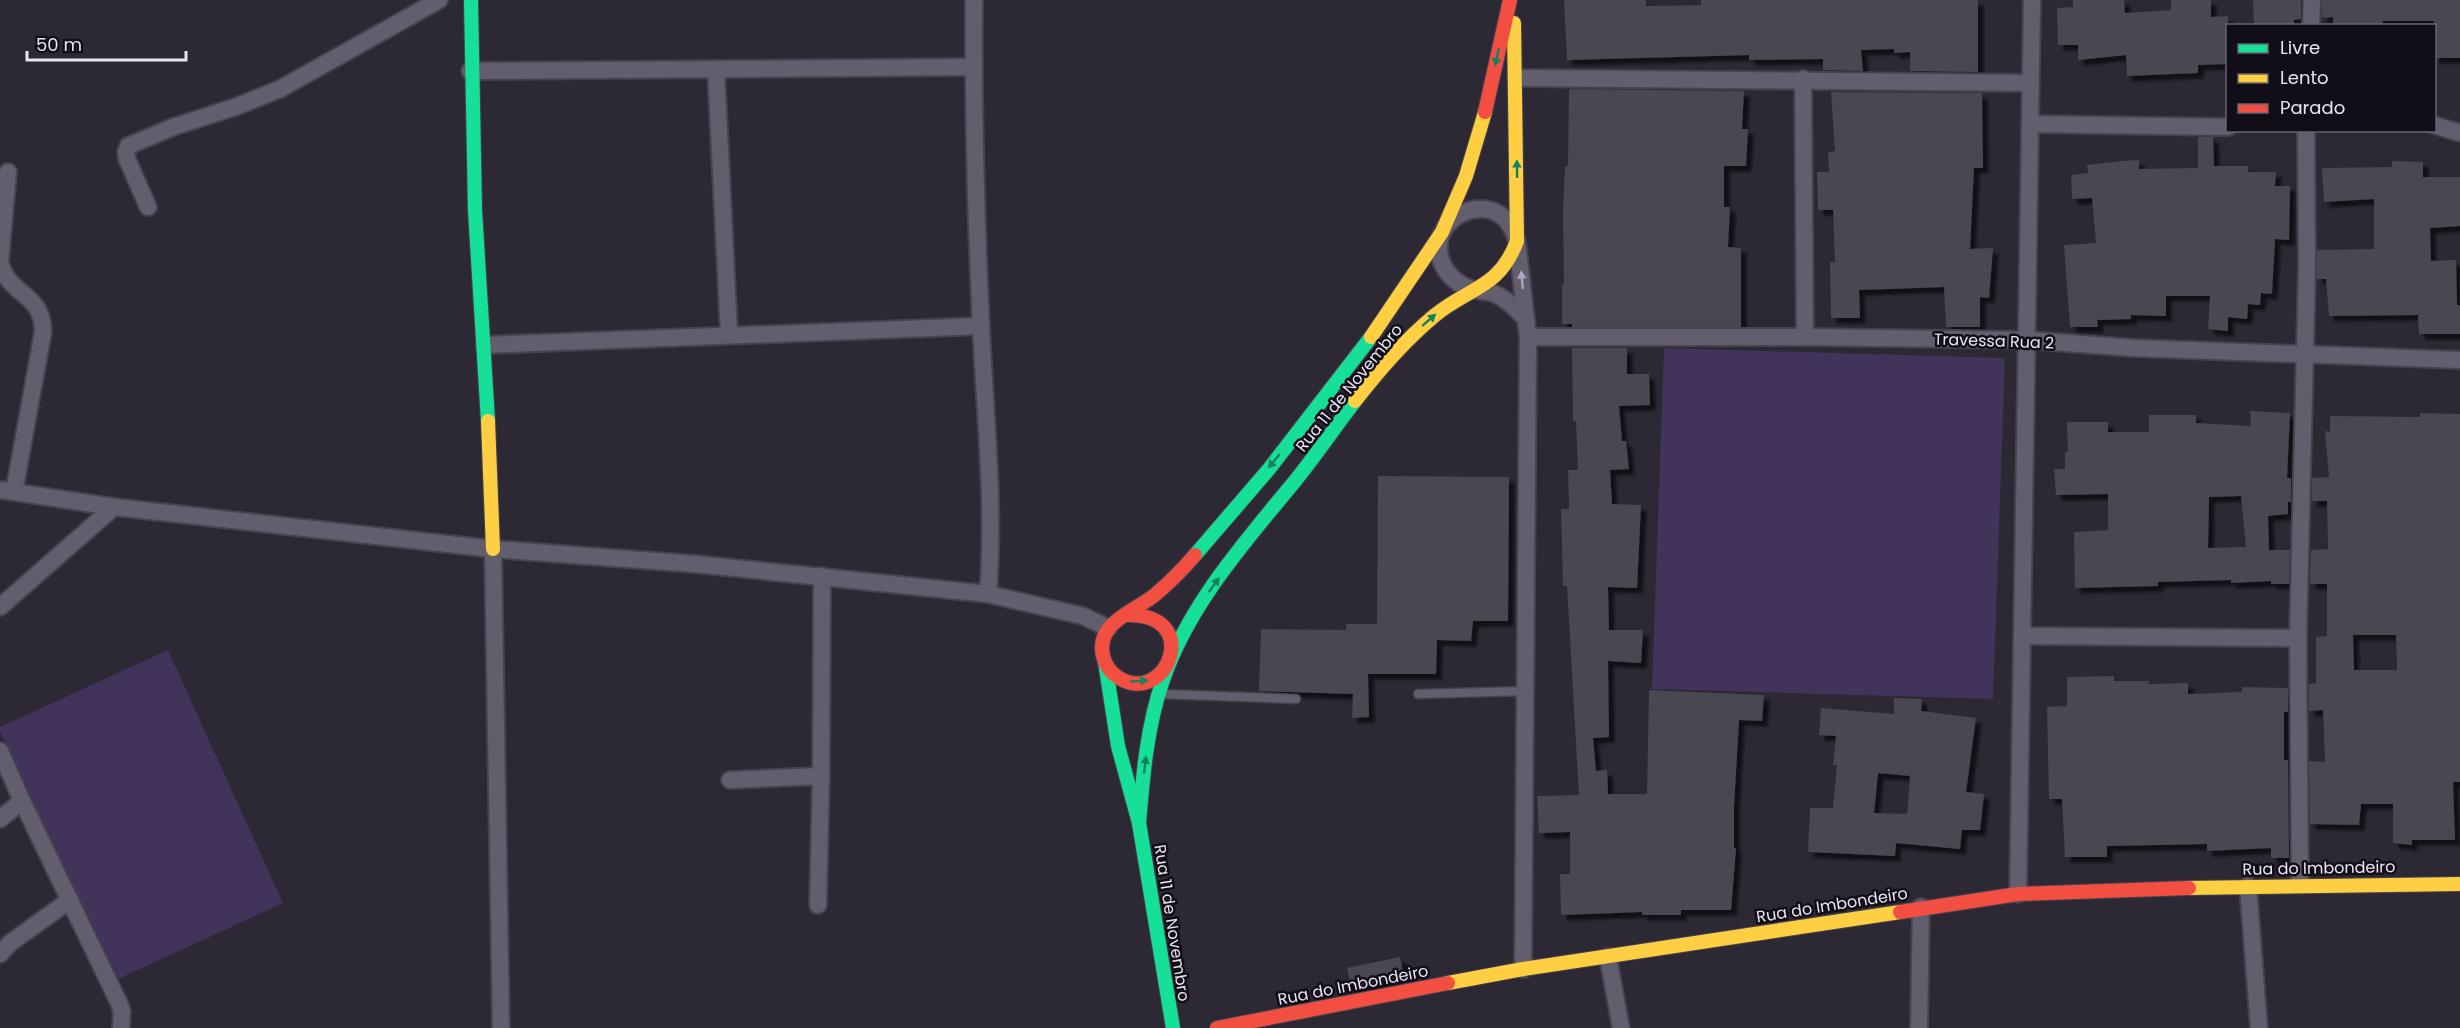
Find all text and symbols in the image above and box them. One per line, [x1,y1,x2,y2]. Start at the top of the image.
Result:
scale bar [27,24,186,62]
legend [2226,24,2436,132]
text: 50 m [36,32,82,57]
text: Livre [2280,35,2320,60]
one-way arrow [1492,48,1501,67]
text: Lento [2280,65,2329,90]
text: Parado [2280,95,2345,120]
one-way arrow [1512,160,1521,179]
one-way arrow [1517,270,1526,289]
one-way arrow [1421,314,1437,327]
street label: Rua 11 de Novembro [1290,319,1408,457]
street label: Travessa Rua 2 [1933,327,2055,355]
one-way arrow [1268,453,1281,468]
one-way arrow [1208,578,1220,594]
one-way arrow [1130,676,1149,686]
one-way arrow [1140,755,1149,774]
street label: Rua 11 de Novembro [1148,843,1196,1003]
street label: Rua do Imbondeiro [2242,855,2396,881]
street label: Rua do Imbondeiro [1755,882,1909,928]
street label: Rua do Imbondeiro [1276,959,1430,1011]

